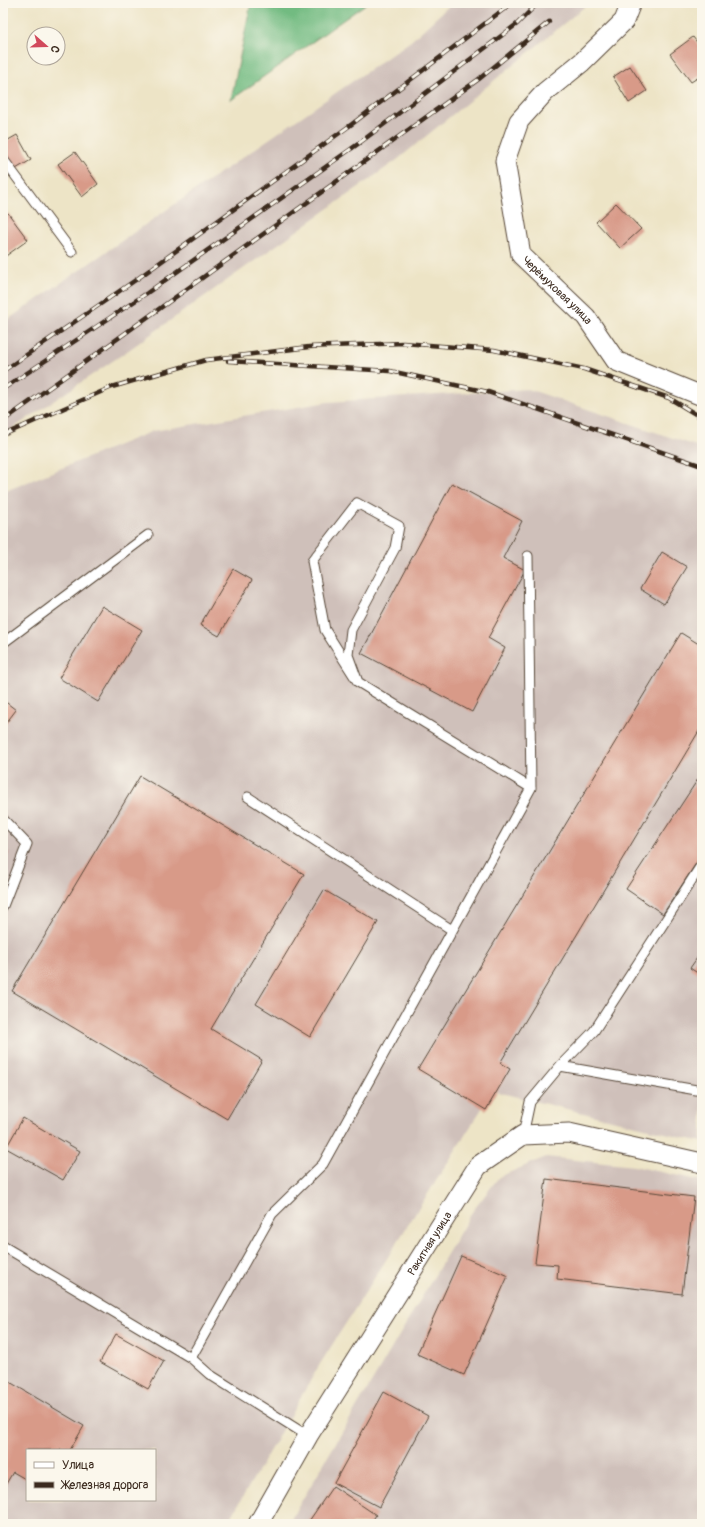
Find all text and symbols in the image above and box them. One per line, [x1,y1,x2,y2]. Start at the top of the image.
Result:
north arrow [26,26,66,66]
text: С [48,44,62,55]
street label: Черёмуховая улица [520,253,595,326]
street label: Ракитная улица [405,1209,454,1277]
legend [26,1449,156,1501]
text: Улица [62,1458,94,1473]
text: Железная дорога [60,1478,149,1493]

